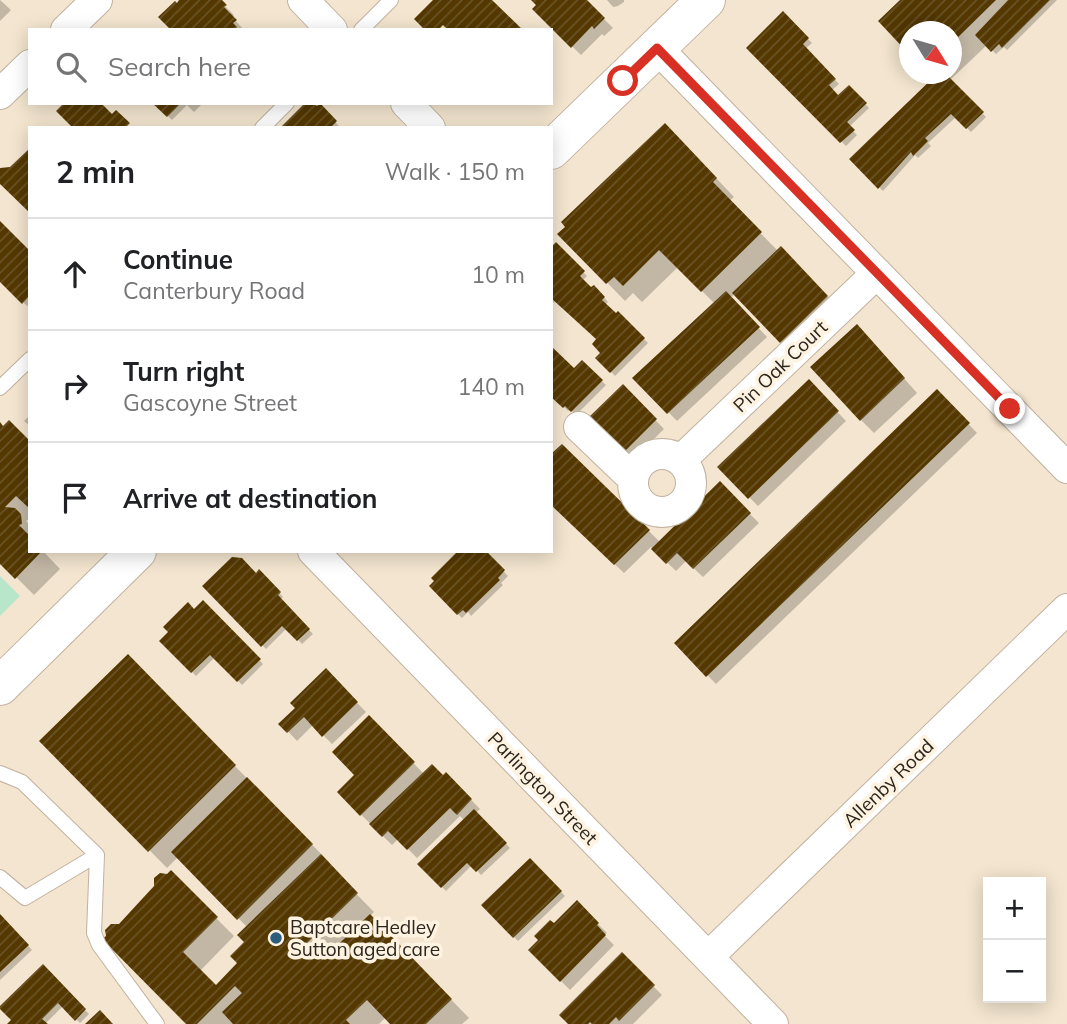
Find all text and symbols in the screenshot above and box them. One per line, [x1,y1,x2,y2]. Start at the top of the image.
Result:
north arrow [899,21,962,84]
search box [28,28,553,105]
icon: search [52,48,90,86]
text: Search here [108,50,251,83]
route start [607,65,638,96]
text: 2 min [56,153,135,191]
text: Walk · 150 m [385,157,525,186]
text: Continue [123,243,233,276]
icon: ahead [56,255,94,293]
text: 10 m [471,260,525,289]
text: Canterbury Road [123,276,305,305]
street label: Pin Oak Court [728,315,832,417]
text: Turn right [123,355,244,388]
icon: right [56,367,94,405]
text: 140 m [457,372,525,401]
text: Gascoyne Street [123,388,297,417]
route end [994,393,1025,424]
icon: arrive [56,479,94,517]
text: Arrive at destination [123,482,378,515]
street label: Parlington Street [483,726,603,850]
street label: Allenby Road [837,734,939,832]
map controls [983,877,1046,1003]
button: + [983,877,1046,940]
place label: Baptcare Hedley Sutton aged care [290,915,440,961]
marker: Baptcare Hedley Sutton aged care [268,930,284,946]
button: − [983,940,1046,1003]

